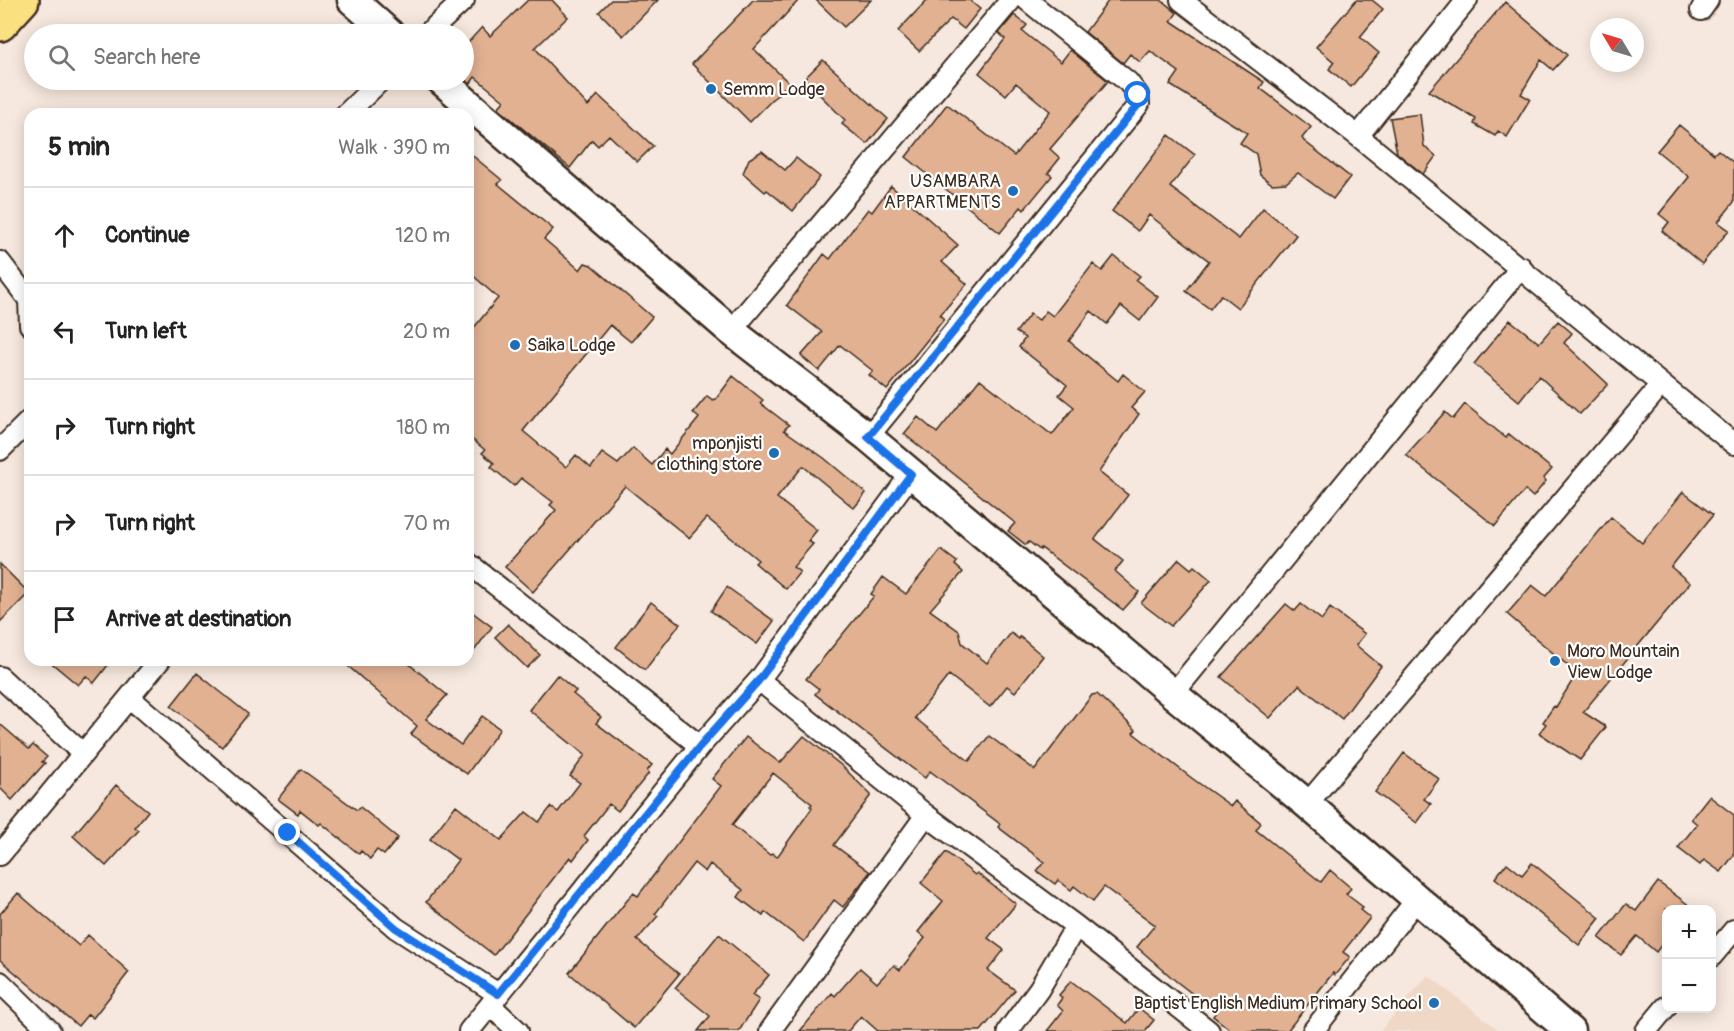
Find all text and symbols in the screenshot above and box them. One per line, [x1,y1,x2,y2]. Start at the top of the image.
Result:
north arrow [1590,18,1644,72]
search box [24,24,474,90]
icon: search [45,41,78,74]
text: Search here [93,43,200,71]
place label: Semm Lodge [723,78,825,101]
route start [1124,81,1150,107]
marker: Semm Lodge [704,82,718,96]
text: 5 min [48,131,110,163]
text: Walk · 390 m [338,135,450,160]
place label: USAMBARA APPARTMENTS [884,170,1001,214]
marker: USAMBARA APPARTMENTS [1006,184,1020,198]
icon: ahead [48,219,81,252]
text: Continue [105,221,189,249]
text: 120 m [395,223,450,248]
icon: left [48,315,81,348]
text: Turn left [105,317,187,345]
text: 20 m [403,319,450,344]
place label: Saika Lodge [527,334,615,357]
marker: Saika Lodge [508,338,522,352]
icon: right [48,411,81,444]
text: Turn right [105,413,195,441]
text: 180 m [396,415,450,440]
place label: mponjisti clothing store [657,432,762,476]
marker: mponjisti clothing store [767,446,781,460]
icon: right [48,507,81,540]
text: Turn right [105,509,195,537]
text: 70 m [404,511,450,536]
icon: arrive [48,603,81,636]
text: Arrive at destination [105,605,291,633]
place label: Moro Mountain View Lodge [1567,640,1680,684]
marker: Moro Mountain View Lodge [1548,654,1562,668]
route end [274,819,300,845]
map controls [1662,905,1716,1013]
button: + [1662,905,1716,959]
button: − [1662,959,1716,1013]
place label: Baptist English Medium Primary School [1134,992,1422,1015]
marker: Baptist English Medium Primary School [1427,996,1441,1010]

